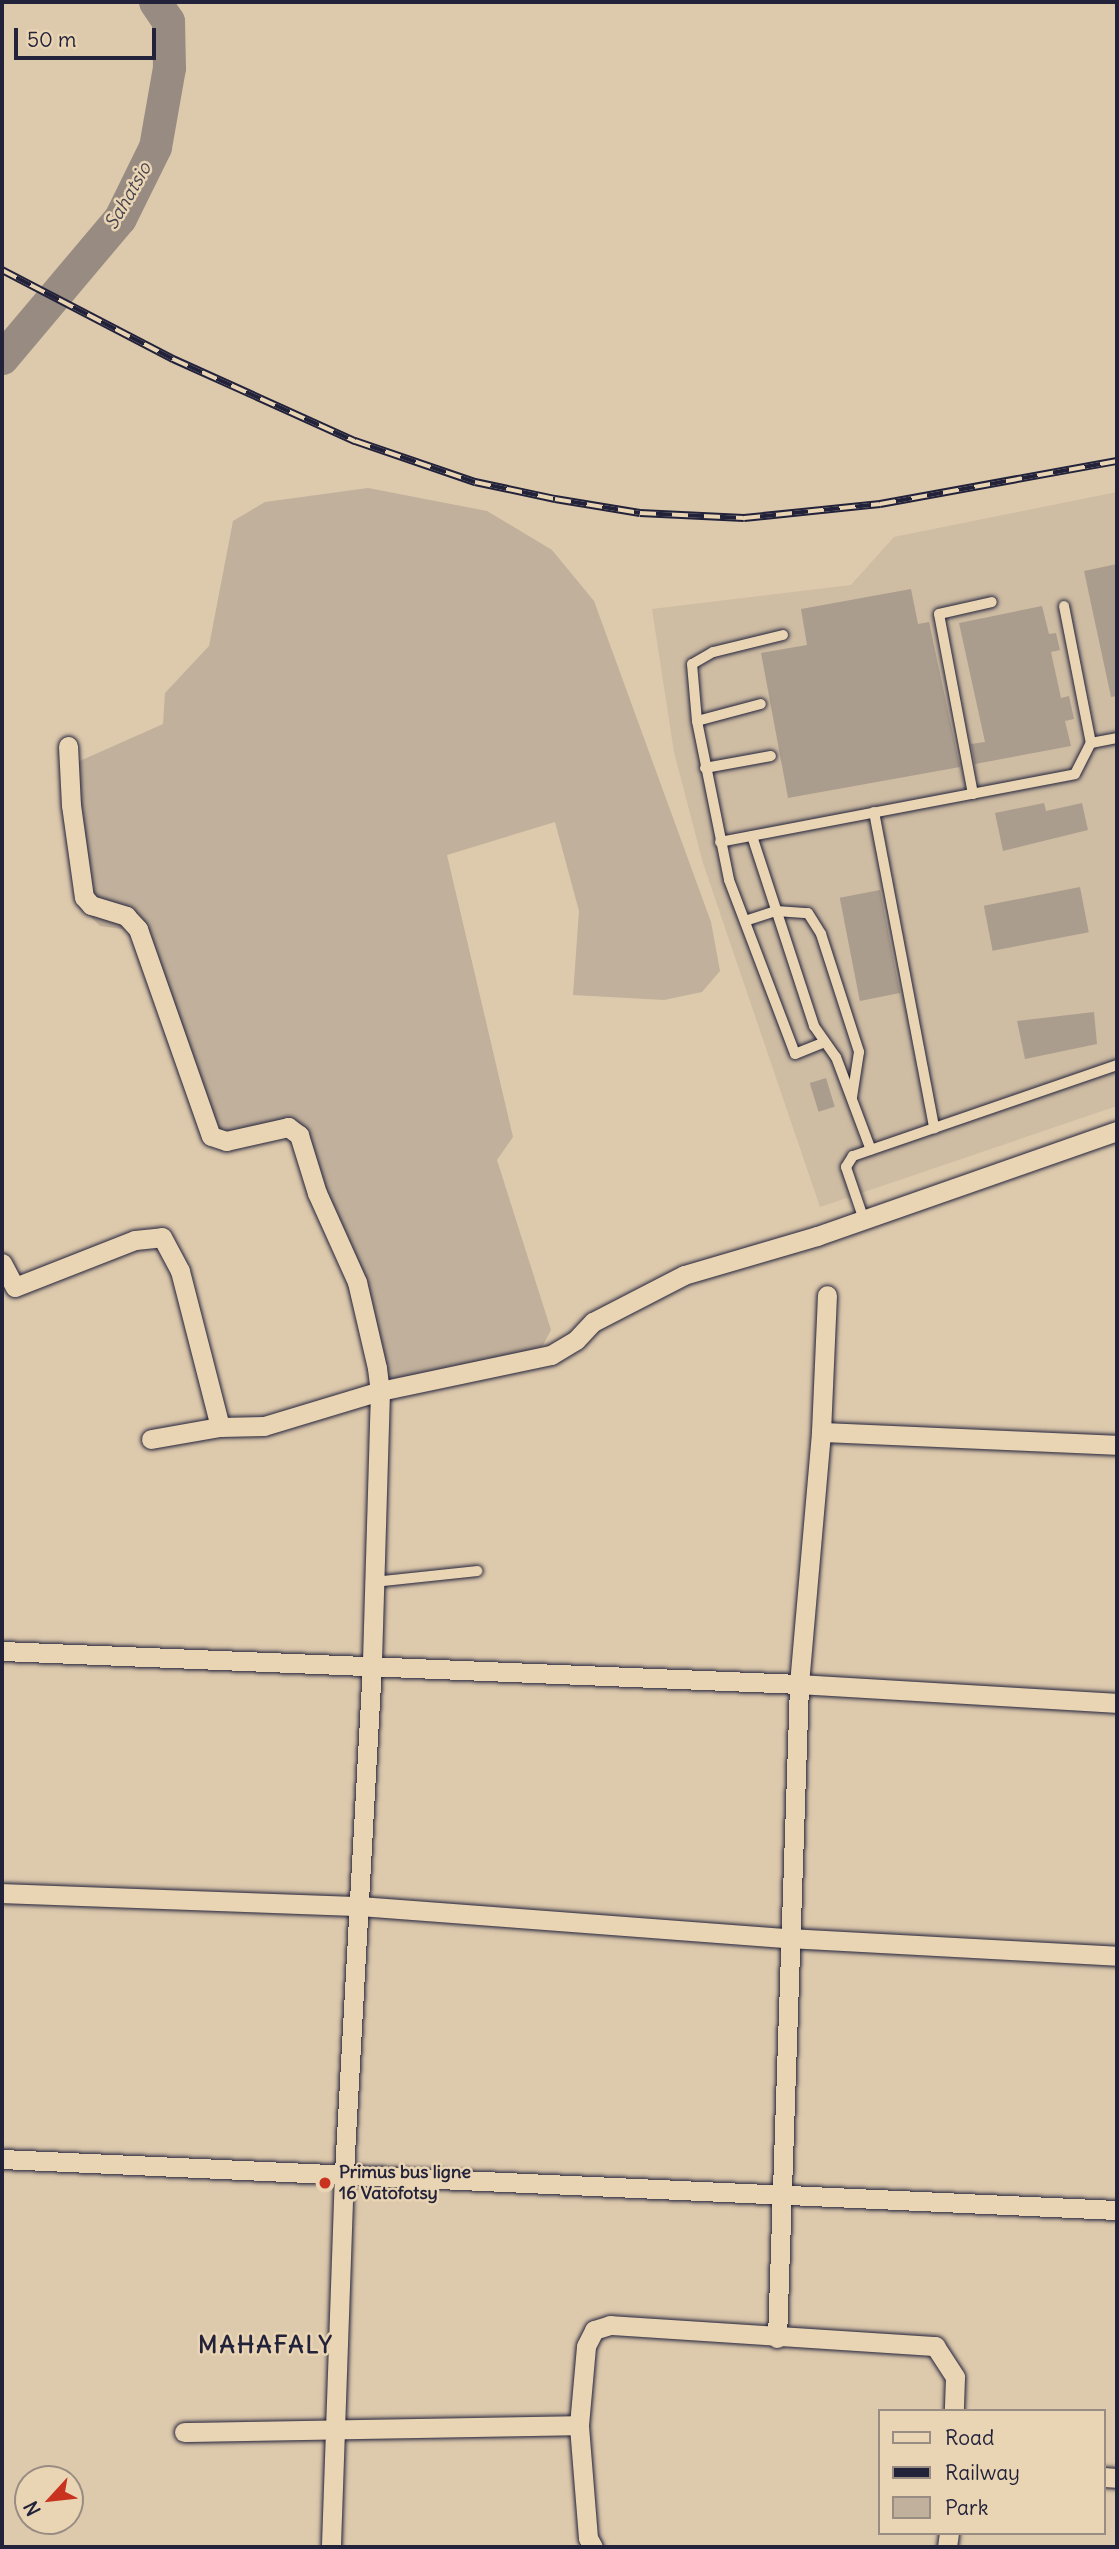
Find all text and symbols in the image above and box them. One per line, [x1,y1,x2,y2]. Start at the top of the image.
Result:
scale bar [18,14,159,58]
text: 50 m [27,26,76,53]
water label: Sahatsio [100,159,156,233]
place label: Primus bus ligne 16 Vatofotsy [339,2162,471,2204]
marker: Primus bus ligne 16 Vatofotsy [317,2175,333,2191]
district label: MAHAFALY [199,2331,333,2359]
legend [878,2409,1105,2535]
text: Road [945,2424,994,2451]
text: Railway [945,2459,1020,2486]
north arrow [14,2465,84,2535]
text: Park [945,2494,988,2521]
text: N [18,2497,46,2520]

